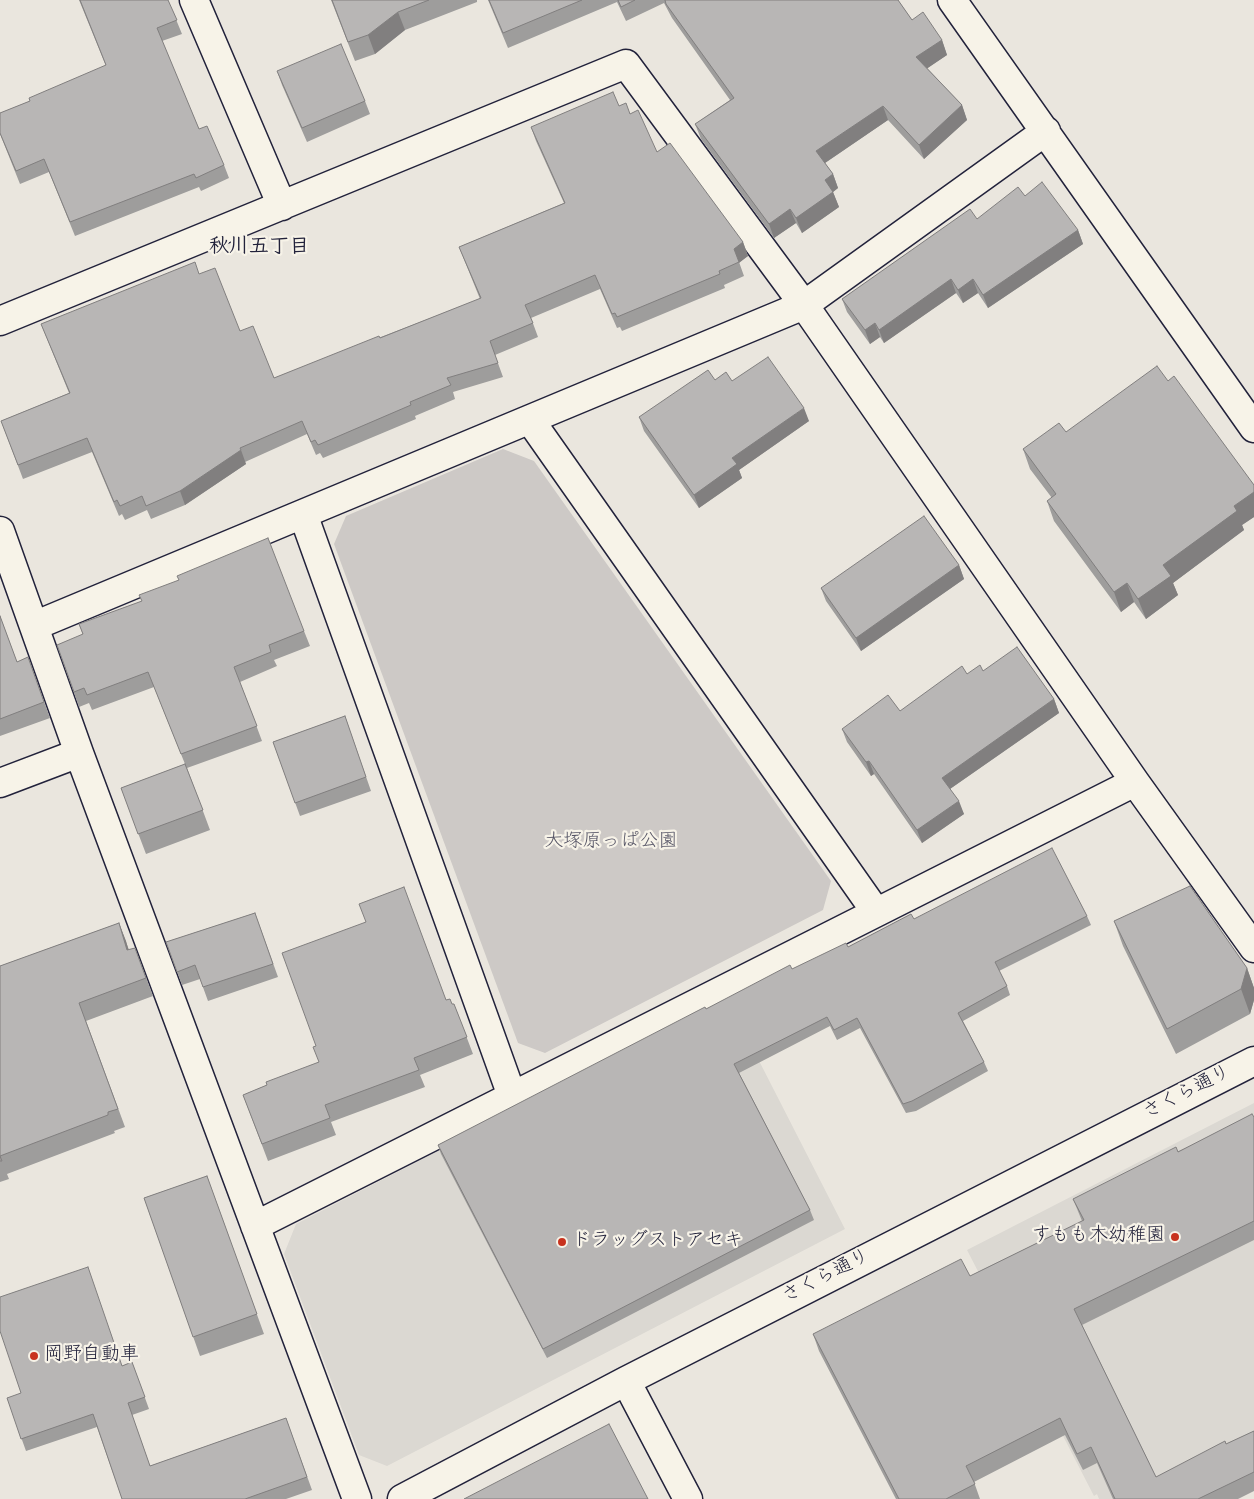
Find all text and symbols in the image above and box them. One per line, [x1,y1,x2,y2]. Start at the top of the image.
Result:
district label: 秋川五丁目 [209,237,309,261]
park label: 大塚原っぱ公園 [545,832,677,854]
street label: さくら通り [1141,1062,1235,1126]
place label: すもも木幼稚園 [1032,1226,1165,1248]
place label: ドラッグストアセキ [572,1231,743,1253]
marker: すもも木幼稚園 [1169,1231,1181,1243]
marker: ドラッグストアセキ [556,1236,568,1248]
street label: さくら通り [780,1246,874,1310]
place label: 岡野自動車 [44,1345,139,1367]
marker: 岡野自動車 [28,1350,40,1362]

